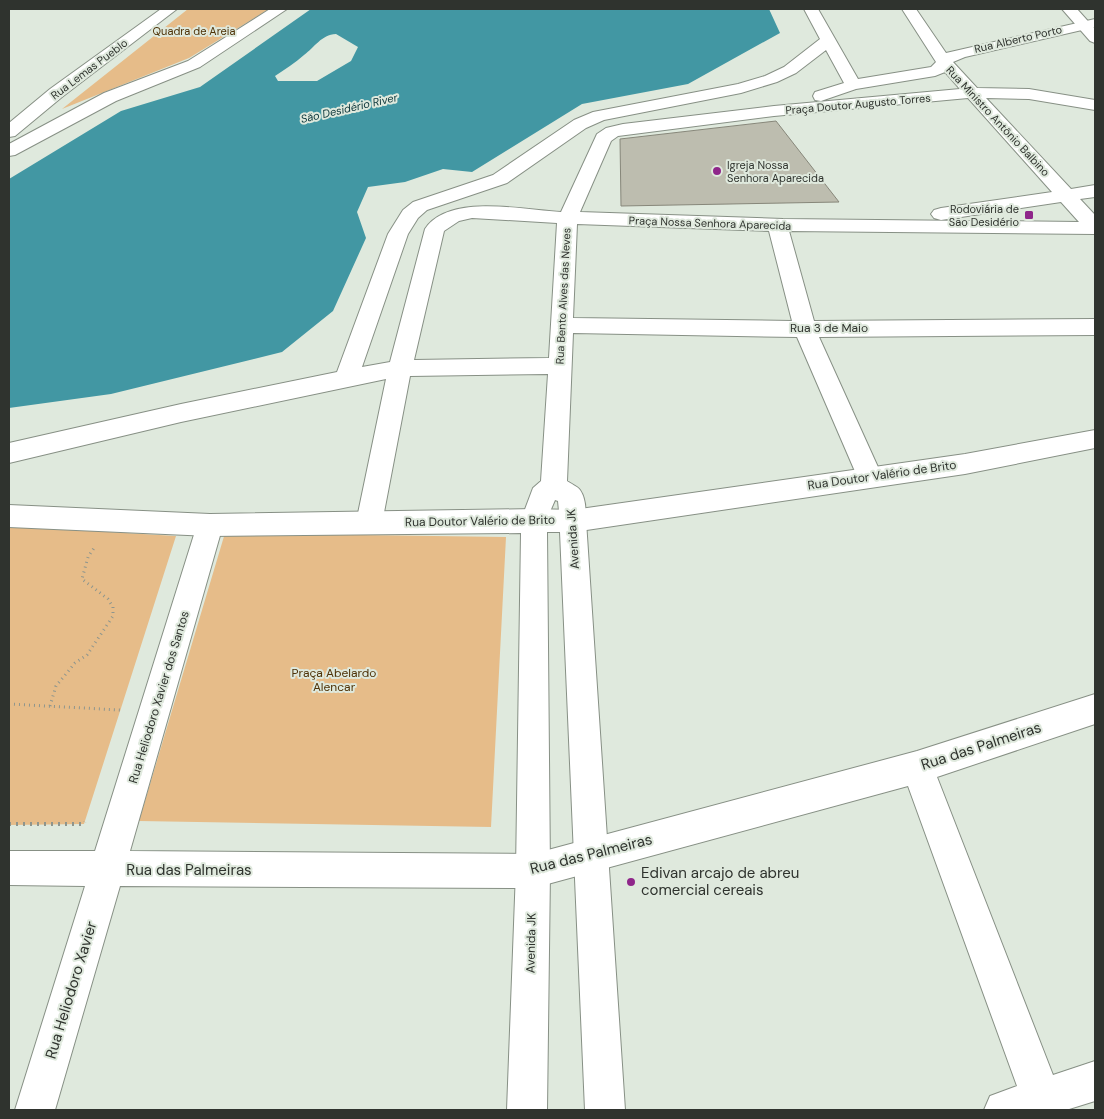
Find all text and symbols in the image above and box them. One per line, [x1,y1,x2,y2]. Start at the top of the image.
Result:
street label: Rua Alberto Porto [973,22,1063,56]
park label: Quadra de Areia [153,24,235,38]
street label: Rua Lemas Pueblo [48,36,130,102]
street label: Rua Ministro Antônio Balbino [943,63,1053,179]
water label: São Desidério River [299,90,400,126]
street label: Praça Doutor Augusto Torres [785,91,931,117]
place label: Igreja Nossa Senhora Aparecida [727,158,824,185]
marker: Igreja Nossa Senhora Aparecida [711,165,723,177]
place label: Rodoviária de São Desidério [949,202,1019,229]
marker: Rodoviária de São Desidério [1023,209,1035,221]
street label: Praça Nossa Senhora Aparecida [629,213,791,233]
street label: Rua Bento Alves das Neves [552,227,574,365]
street label: Rua 3 de Maio [790,320,868,336]
street label: Rua Doutor Valério de Brito [807,457,957,493]
street label: Avenida JK [563,508,583,570]
street label: Rua Doutor Valério de Brito [405,512,555,530]
street label: Rua Heliodoro Xavier dos Santos [125,609,193,785]
park label: Praça Abelardo Alencar [292,665,376,695]
street label: Rua das Palmeiras [918,717,1044,775]
street label: Rua das Palmeiras [528,829,654,879]
street label: Rua das Palmeiras [126,860,252,880]
place label: Edivan arcajo de abreu comercial cereais [641,863,799,900]
marker: Edivan arcajo de abreu comercial cereais [625,876,637,888]
street label: Avenida JK [522,913,540,973]
street label: Rua Heliodoro Xavier [41,918,102,1061]

